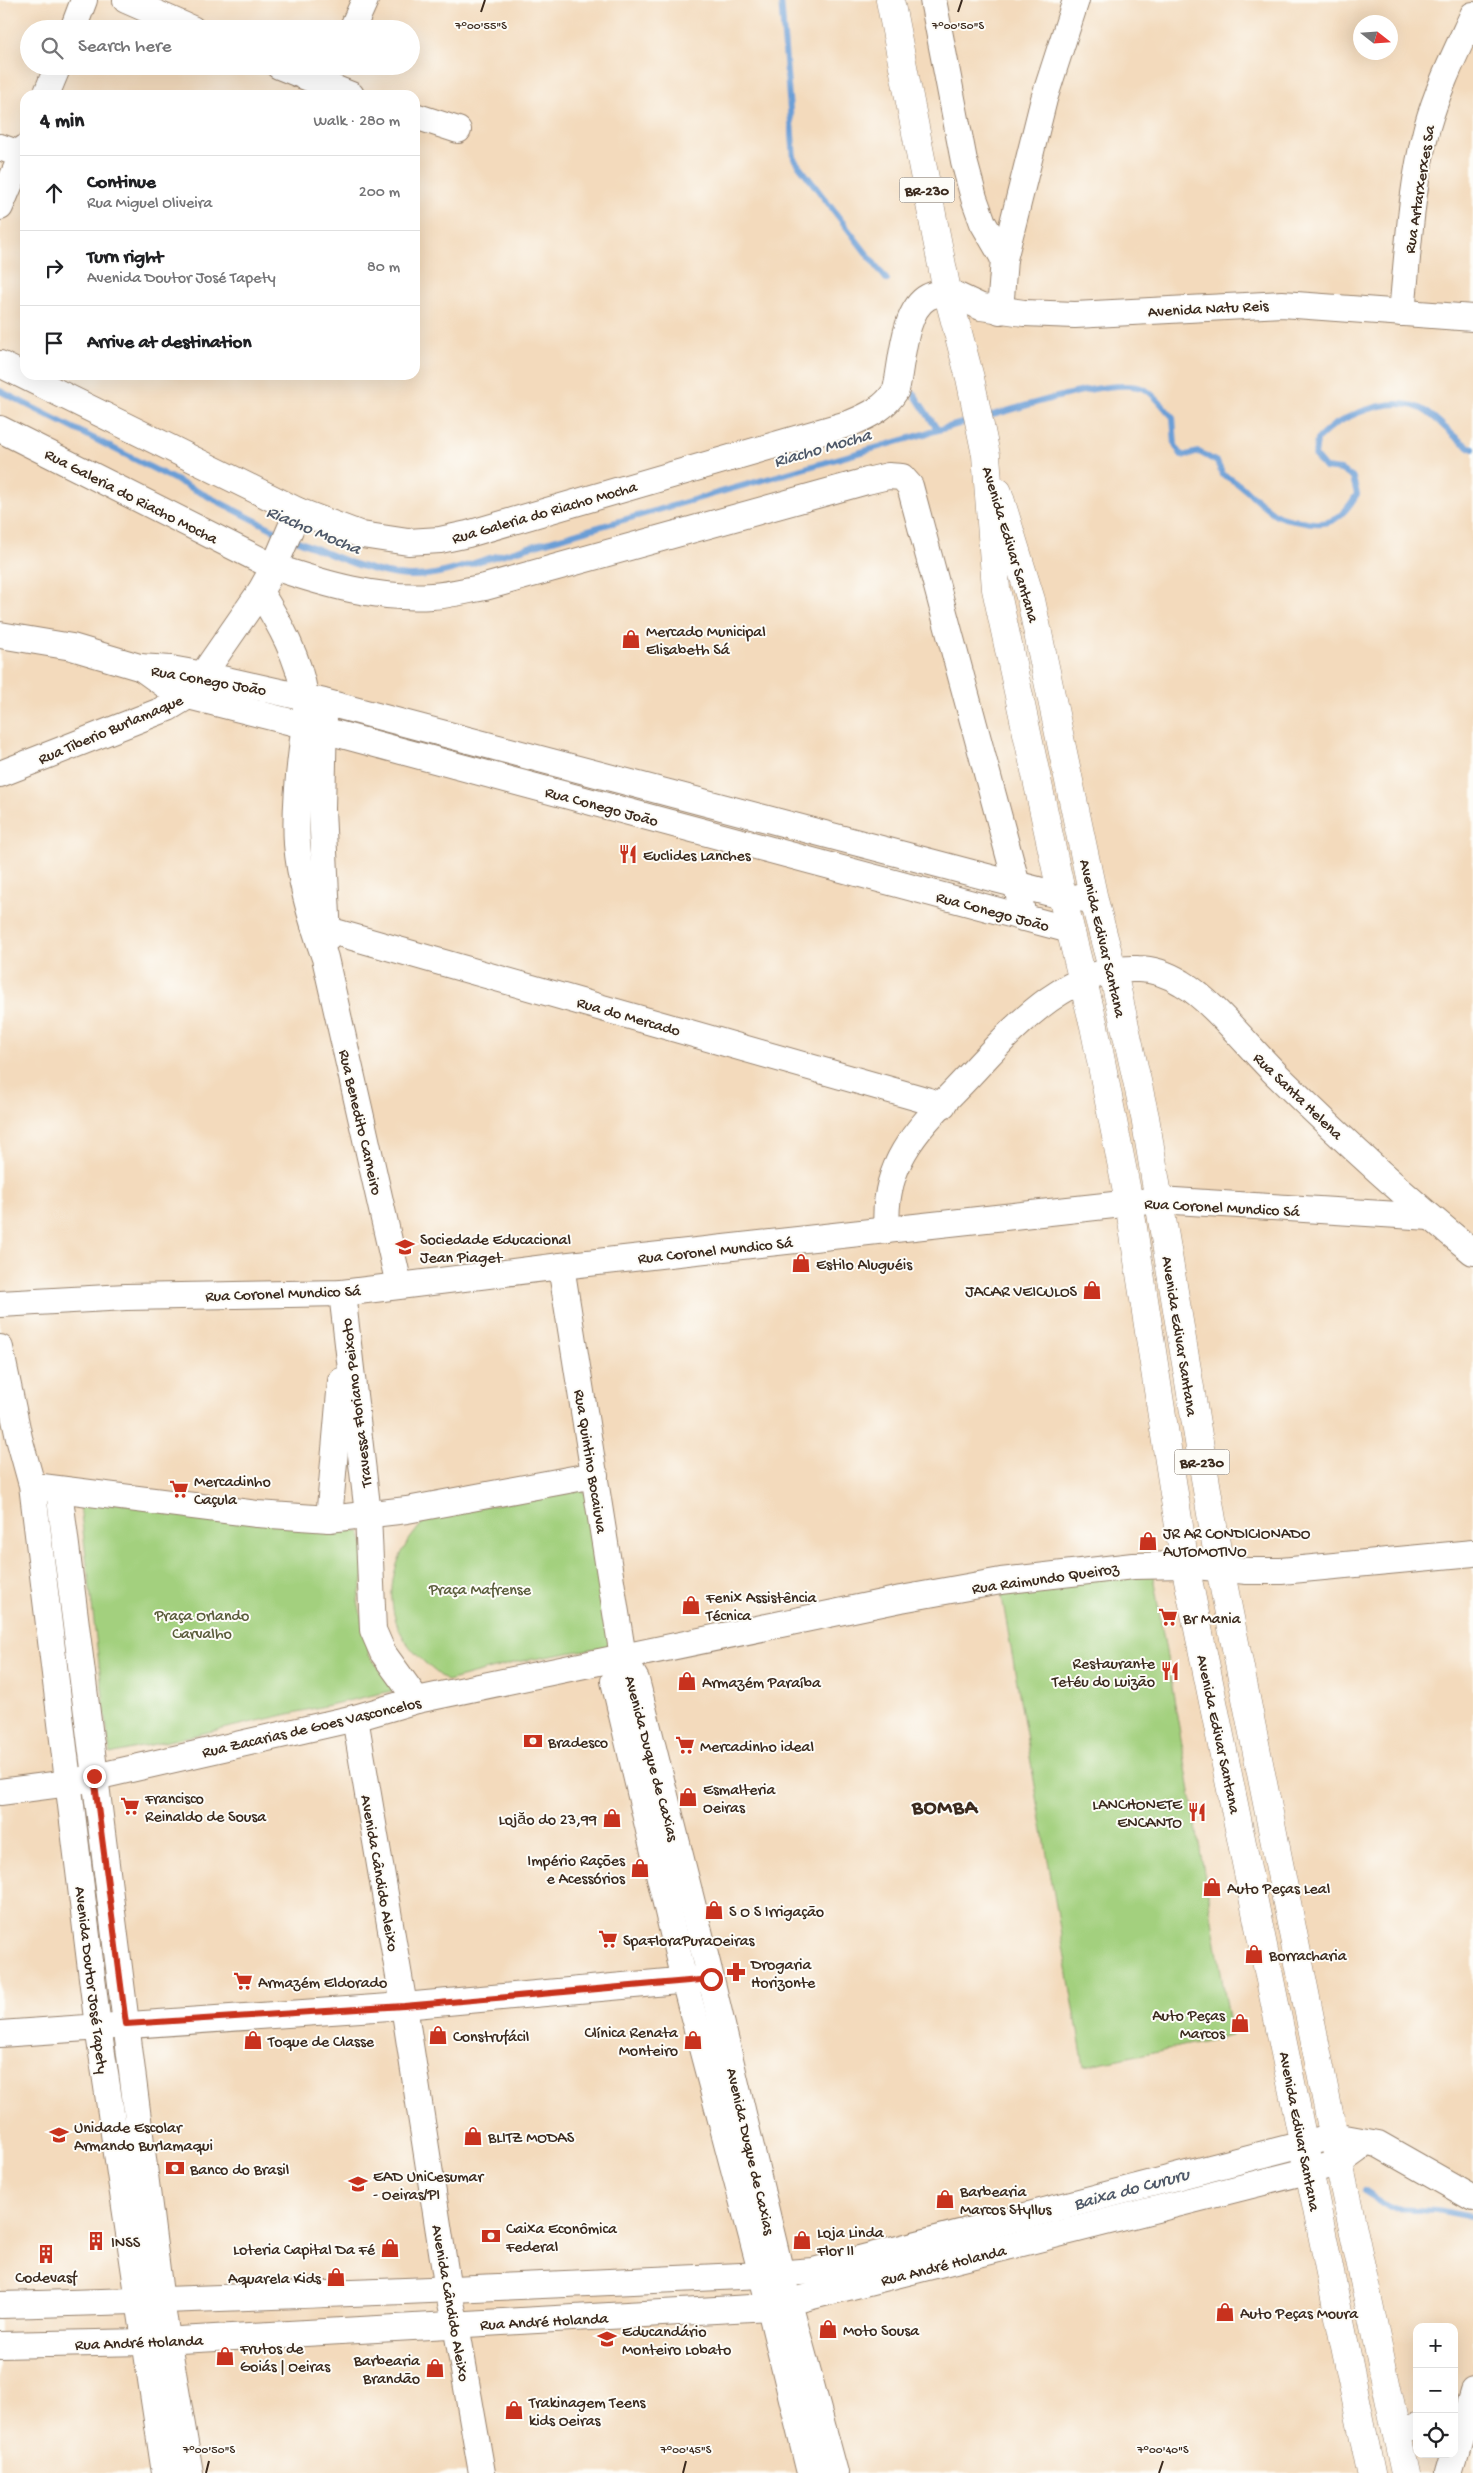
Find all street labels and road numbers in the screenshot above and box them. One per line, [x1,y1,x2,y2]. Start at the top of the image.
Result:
street label: Rua Artarxerxes Sa [1402,123,1441,255]
road number: BR-230 [900,178,954,202]
street label: Avenida Natu Reis [1147,298,1270,323]
street label: Rua Galeria do Riacho Mocha [41,446,221,551]
street label: Avenida Edivar Santana [976,465,1042,626]
street label: Rua Galeria do Riacho Mocha [450,478,641,550]
street label: Rua Conego João [149,663,267,702]
street label: Rua Tiberio Burlamaque [36,692,187,770]
street label: Rua Conego João [542,784,660,833]
street label: Avenida Edivar Santana [1073,858,1128,1021]
street label: Rua Conego João [933,889,1051,938]
street label: Rua do Mercado [574,994,682,1042]
street label: Rua Benedito Carneiro [333,1048,385,1197]
street label: Rua Santa Helena [1248,1050,1346,1146]
street label: Rua Coronel Mundico Sá [1144,1196,1301,1223]
street label: Rua Coronel Mundico Sá [637,1235,795,1270]
street label: Avenida Edivar Santana [1155,1255,1200,1419]
street label: Rua Coronel Mundico Sá [205,1283,362,1308]
street label: Travessa Floriano Peixoto [339,1317,378,1489]
street label: Rua Quintino Bocaiuva [568,1388,609,1536]
road number: BR-230 [1174,1450,1230,1474]
street label: Rua Raimundo Queiroz [971,1561,1121,1600]
street label: Avenida Edivar Santana [1190,1654,1243,1817]
street label: Avenida Duque de Caxias [618,1674,681,1845]
street label: Rua Zacarias de Goes Vasconcelos [201,1695,424,1764]
street label: Avenida Cândido Aleixo [354,1794,401,1953]
street label: Avenida Doutor José Tapety [69,1886,110,2075]
street label: Avenida Edivar Santana [1273,2050,1323,2214]
street label: Avenida Duque de Caxias [720,2067,777,2238]
street label: Avenida Cândido Aleixo [425,2224,472,2383]
street label: Rua André Holanda [879,2242,1010,2292]
street label: Rua André Holanda [480,2311,610,2336]
street label: Rua André Holanda [75,2333,205,2356]

